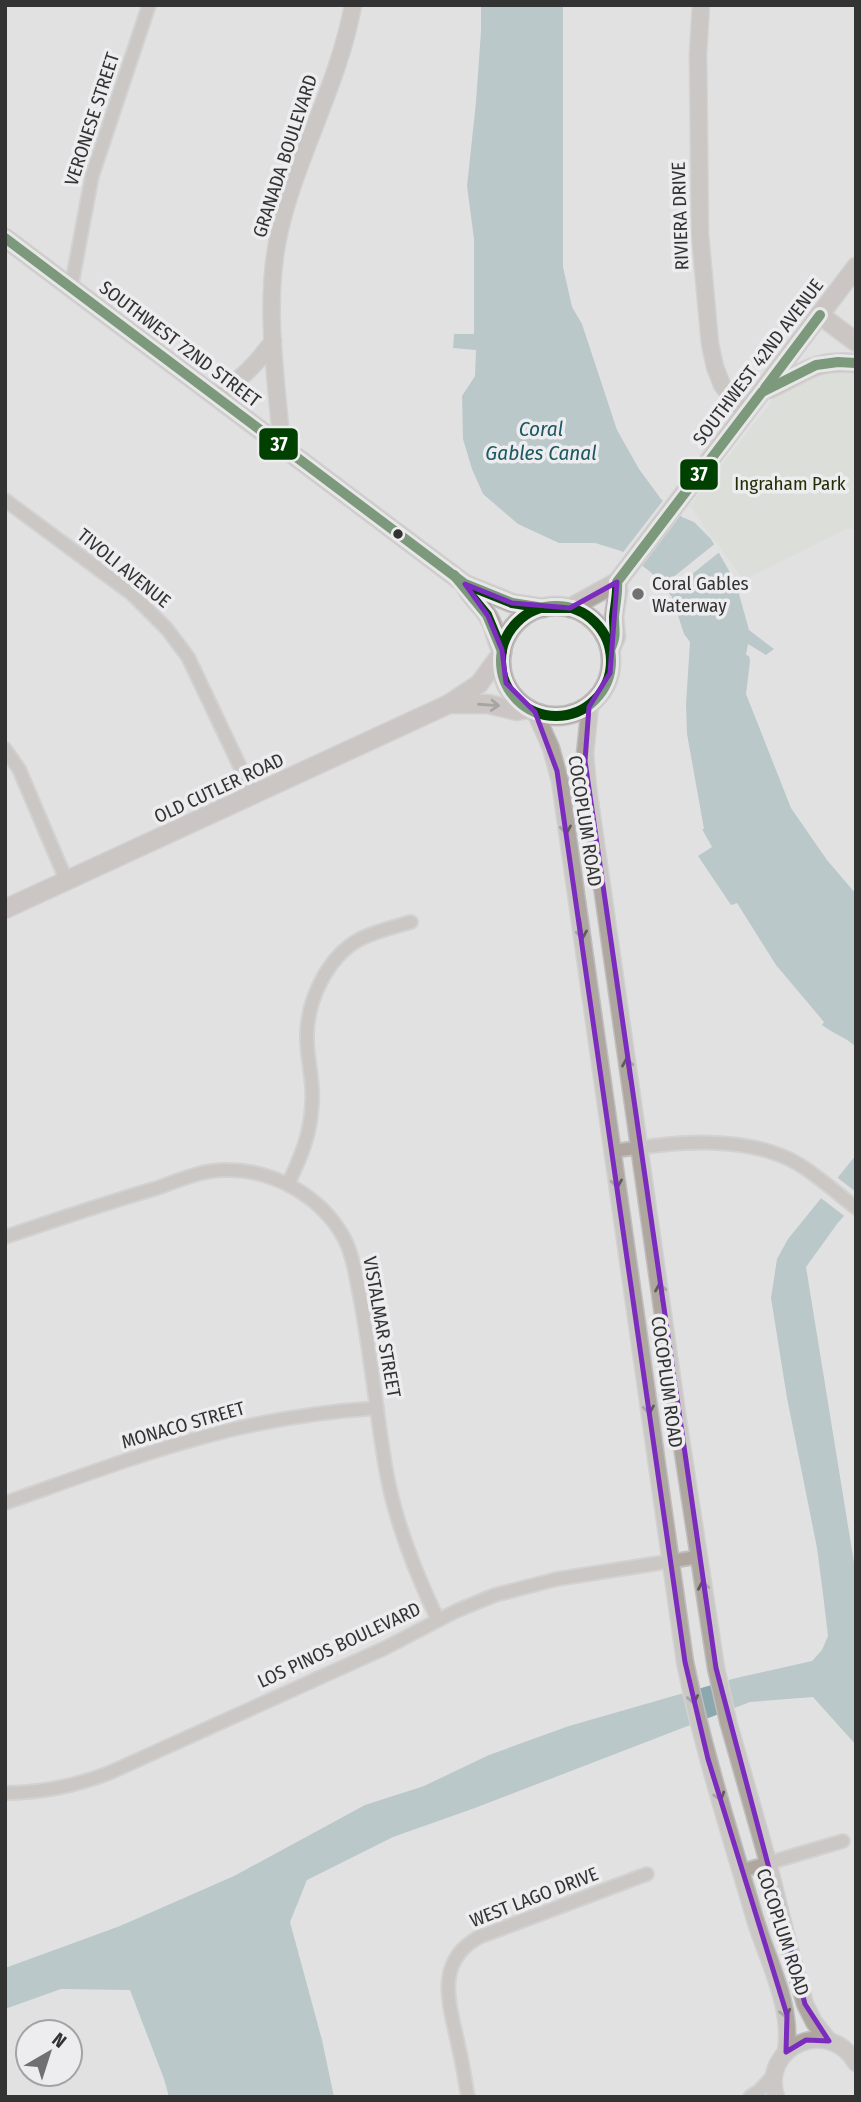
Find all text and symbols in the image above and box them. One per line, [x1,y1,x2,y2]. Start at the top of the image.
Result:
street label: VERONESE STREET [60,49,124,188]
street label: GRANADA BOULEVARD [248,72,322,240]
street label: RIVIERA DRIVE [667,161,693,271]
street label: SOUTHWEST 42ND AVENUE [688,274,828,450]
street label: SOUTHWEST 72ND STREET [95,276,265,412]
water label: Coral Gables Canal [485,416,597,466]
line badge: 37 [258,427,299,461]
text: 37 [270,433,288,456]
line badge: 37 [679,458,719,491]
text: 37 [690,463,708,486]
park label: Ingraham Park [734,472,846,495]
street label: TIVOLI AVENUE [73,523,175,613]
unlabelled marker [391,527,405,541]
place label: Coral Gables Waterway [652,572,749,617]
marker: Coral Gables Waterway [630,586,646,602]
one-way arrow [478,699,500,712]
street label: OLD CUTLER ROAD [151,748,287,828]
street label: COCOPLUM ROAD [563,754,607,888]
one-way arrow [559,813,572,835]
one-way arrow [574,917,587,940]
one-way arrow [621,1057,634,1079]
one-way arrow [610,1167,623,1189]
street label: VISTALMAR STREET [358,1255,406,1400]
one-way arrow [654,1282,667,1305]
street label: COCOPLUM ROAD [646,1315,688,1449]
one-way arrow [642,1392,655,1415]
street label: MONACO STREET [119,1396,247,1454]
one-way arrow [697,1580,710,1602]
street label: LOS PINOS BOULEVARD [254,1597,424,1693]
one-way arrow [686,1682,699,1705]
one-way arrow [712,1779,725,1801]
street label: WEST LAGO DRIVE [467,1862,602,1932]
street label: COCOPLUM ROAD [752,1865,814,1999]
one-way arrow [778,1996,791,2019]
north arrow [14,2018,84,2088]
text: N [48,2028,71,2053]

